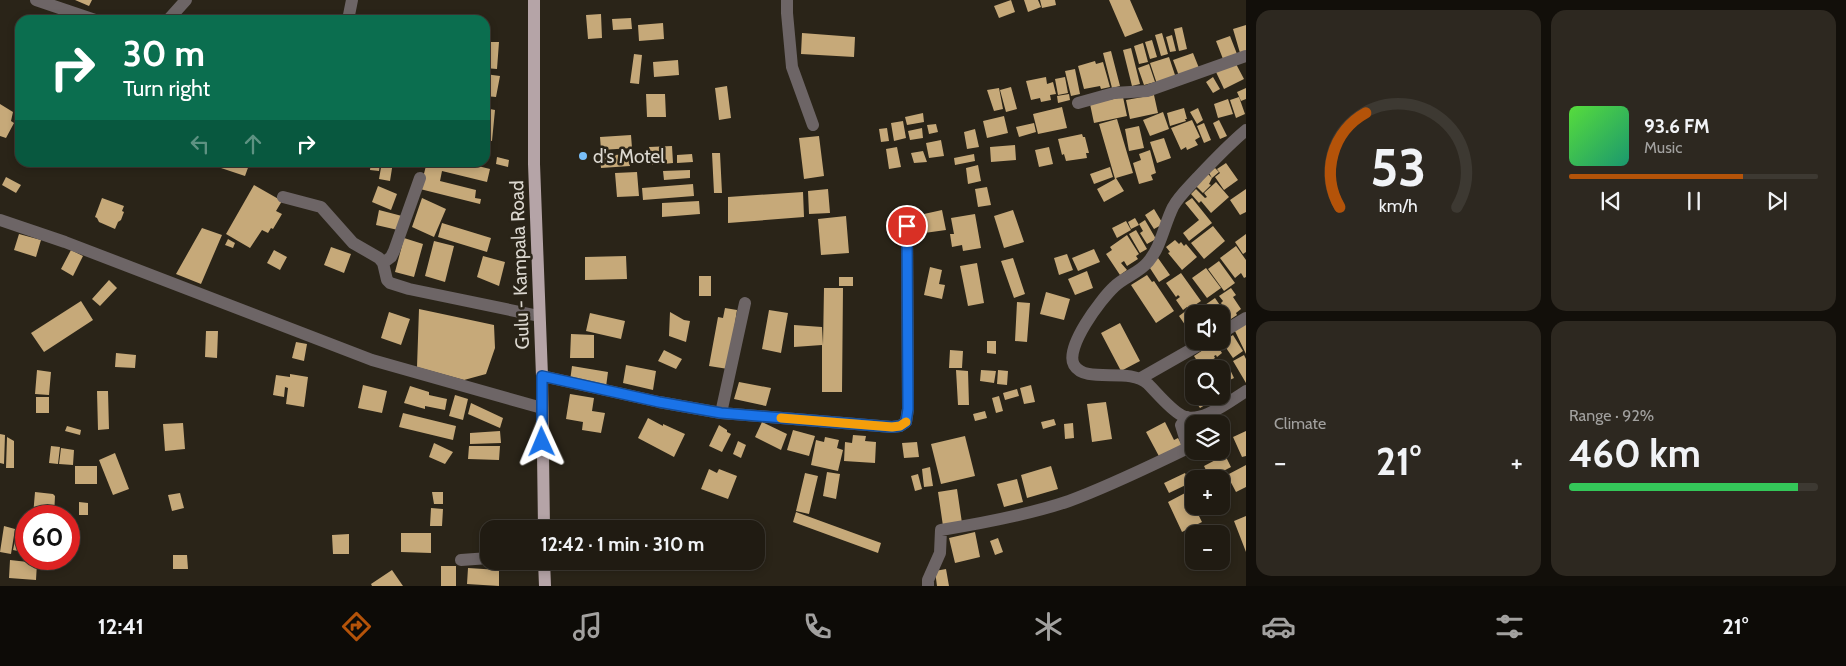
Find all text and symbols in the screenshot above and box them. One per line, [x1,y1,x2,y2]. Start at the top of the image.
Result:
text: 30 m [123,32,205,75]
icon: right [40,35,105,100]
text: Turn right [123,75,210,102]
text: 93.6 FM [1644,115,1710,138]
icon: left [186,130,214,158]
icon: ahead [239,130,267,158]
icon: right [292,130,320,158]
text: 53 [1371,136,1426,199]
text: Music [1644,138,1682,157]
place label: d's Motel [593,145,665,168]
marker: d's Motel [577,150,589,162]
street label: Gulu - Kampala Road [505,180,534,350]
icon: previous [1597,187,1625,215]
icon: pause [1680,187,1708,215]
icon: next [1763,187,1791,215]
text: km/h [1379,195,1418,216]
pin [886,205,928,247]
icon: arrive [893,212,921,240]
map controls [1185,305,1230,570]
button: sound [1185,305,1230,350]
button: search [1185,360,1230,405]
text: Range · 92% [1569,406,1654,425]
text: Climate [1274,414,1326,433]
position arrow [515,415,567,467]
button: layers [1185,415,1230,460]
text: 460 km [1569,430,1701,477]
text: 21° [1376,438,1421,485]
text: − [1274,445,1286,479]
text: + [1511,445,1523,479]
button: + [1185,470,1230,515]
speed limit sign: 60 [15,505,80,570]
button: − [1185,525,1230,570]
text: 12:42 · 1 min · 310 m [541,533,704,556]
icon: directions [339,609,374,644]
icon: music [570,609,605,644]
icon: phone [800,609,835,644]
icon: climate [1031,609,1066,644]
icon: car [1261,609,1296,644]
icon: filters [1492,609,1527,644]
text: 12:41 [98,613,144,640]
text: 21° [1722,613,1748,640]

